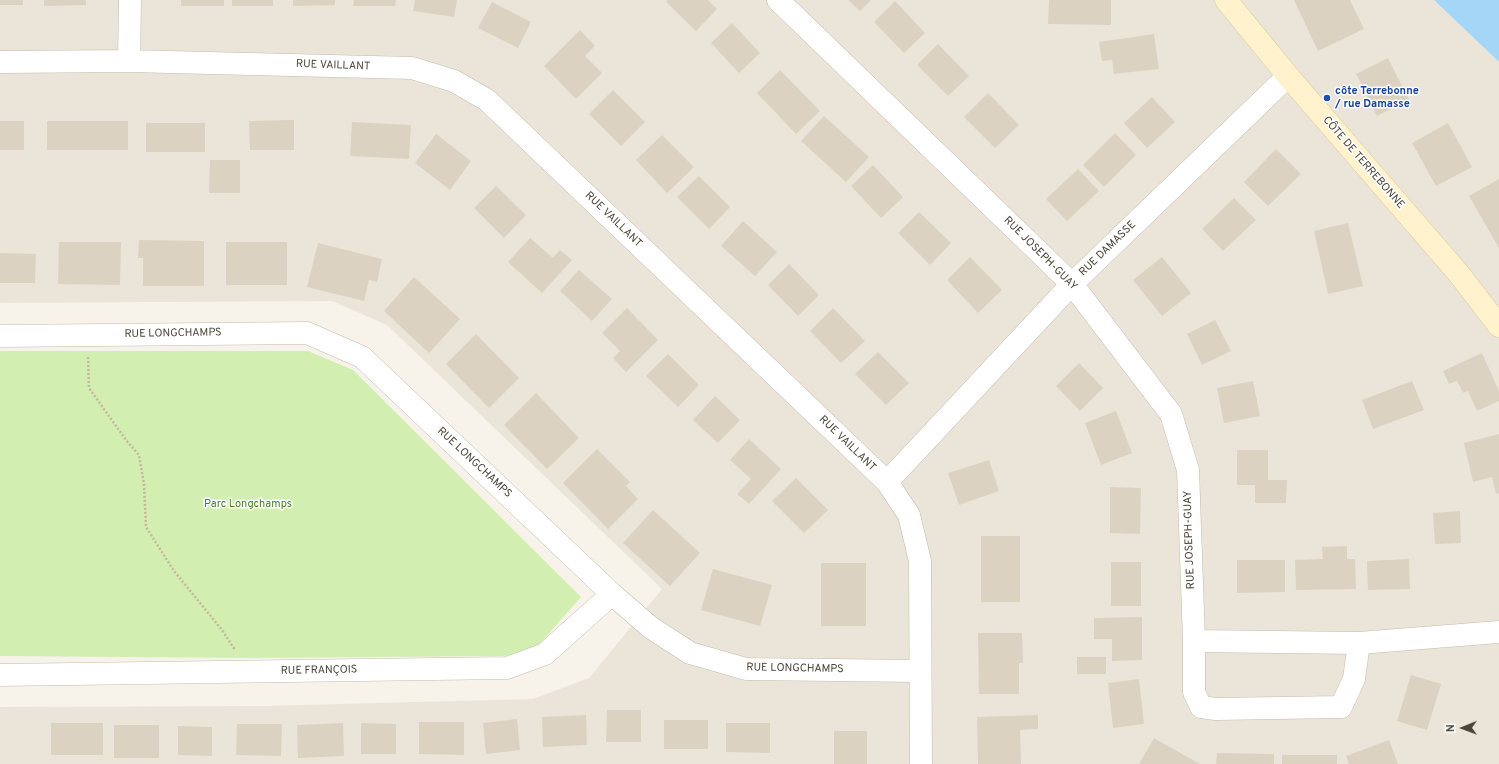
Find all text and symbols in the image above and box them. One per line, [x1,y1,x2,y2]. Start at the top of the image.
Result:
street label: RUE VAILLANT [296,58,370,74]
place label: côte Terrebonne / rue Damasse [1335,85,1419,111]
marker: côte Terrebonne / rue Damasse [1322,93,1332,103]
street label: CÔTE DE TERREBONNE [1319,114,1407,212]
street label: RUE VAILLANT [582,189,644,251]
street label: RUE JOSEPH-GUAY [1000,214,1080,294]
street label: RUE DAMASSE [1077,219,1139,279]
street label: RUE LONGCHAMPS [124,327,222,341]
street label: RUE VAILLANT [816,413,878,475]
street label: RUE LONGCHAMPS [434,425,514,501]
street label: RUE JOSEPH-GUAY [1182,490,1198,590]
park label: Parc Longchamps [204,498,292,512]
street label: RUE LONGCHAMPS [746,662,844,676]
street label: RUE FRANÇOIS [280,664,358,678]
north arrow [1443,708,1483,748]
text: N [1444,724,1458,732]

